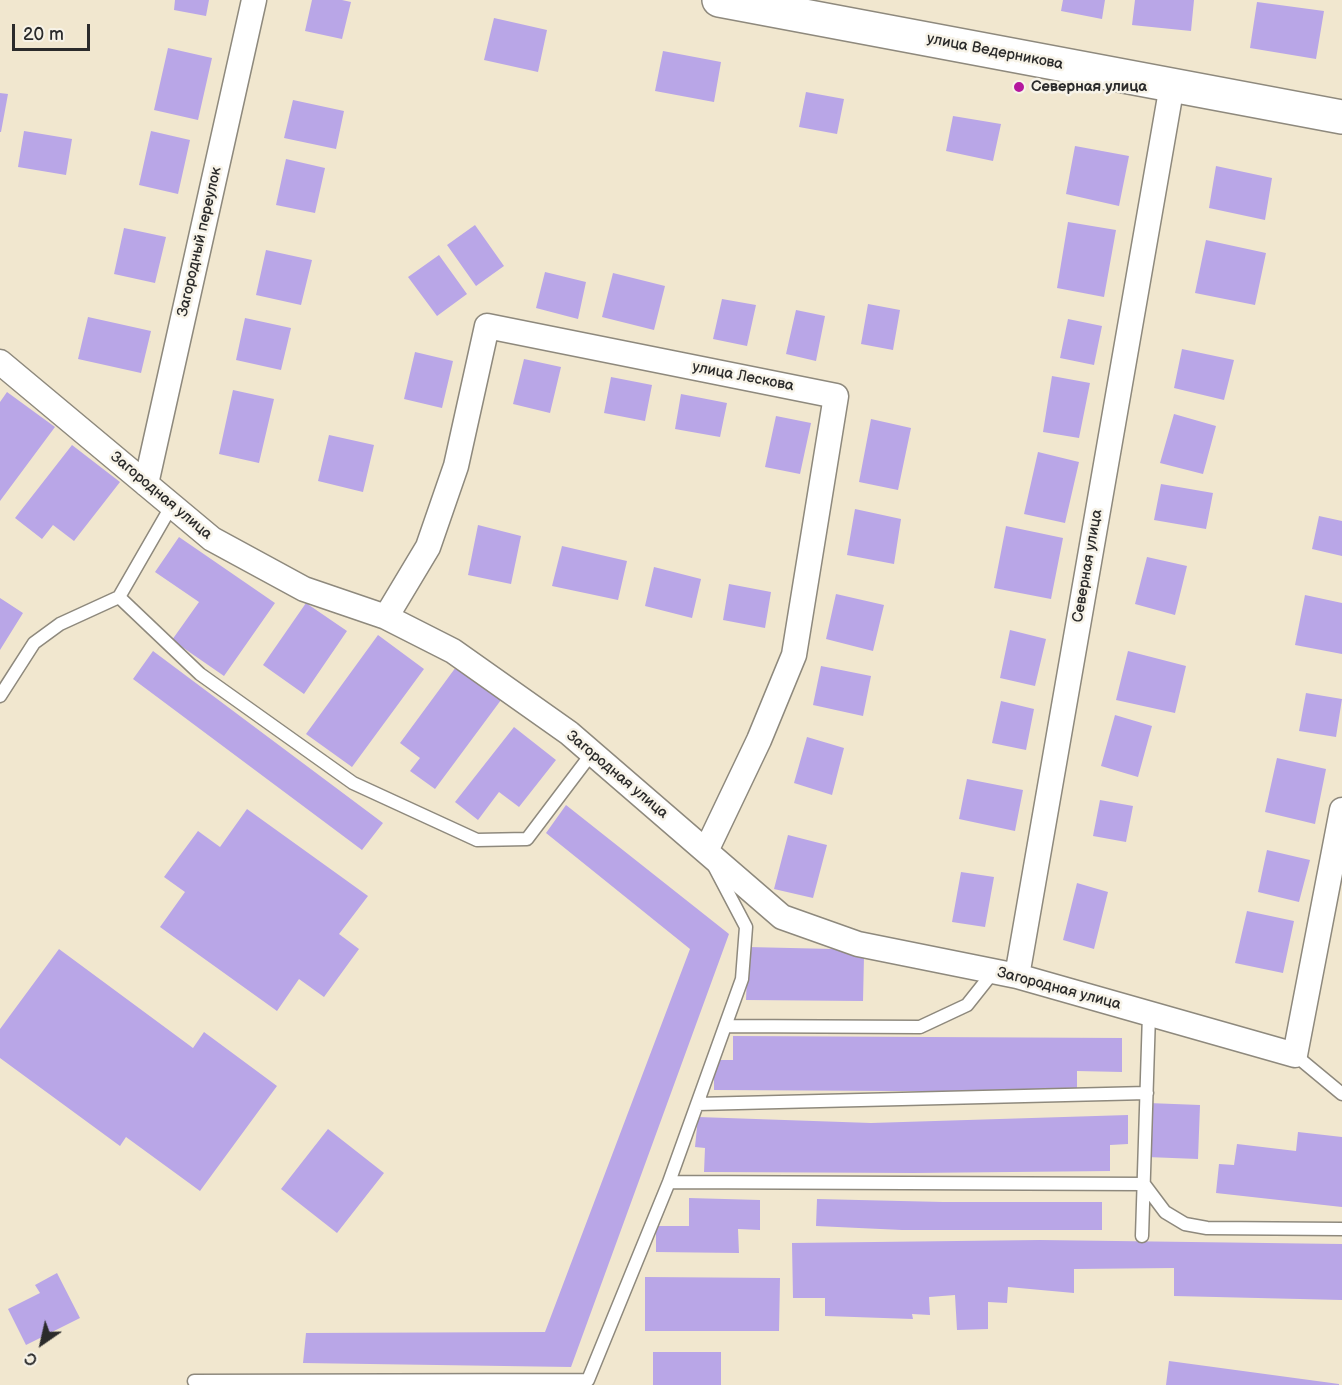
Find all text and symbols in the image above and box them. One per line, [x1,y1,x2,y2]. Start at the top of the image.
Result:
scale bar [15,12,93,50]
text: 20 m [23,24,64,45]
street label: улица Ведерникова [925,30,1065,74]
place label: Северная улица [1031,78,1147,96]
marker: Северная улица [1012,80,1026,94]
street label: Загородный переулок [174,165,226,319]
street label: улица Лескова [691,358,795,396]
street label: Загородная улица [106,448,216,544]
street label: Северная улица [1069,508,1107,624]
street label: Загородная улица [562,727,672,823]
street label: Загородная улица [995,964,1123,1014]
north arrow [12,1313,72,1373]
text: С [22,1347,42,1369]

